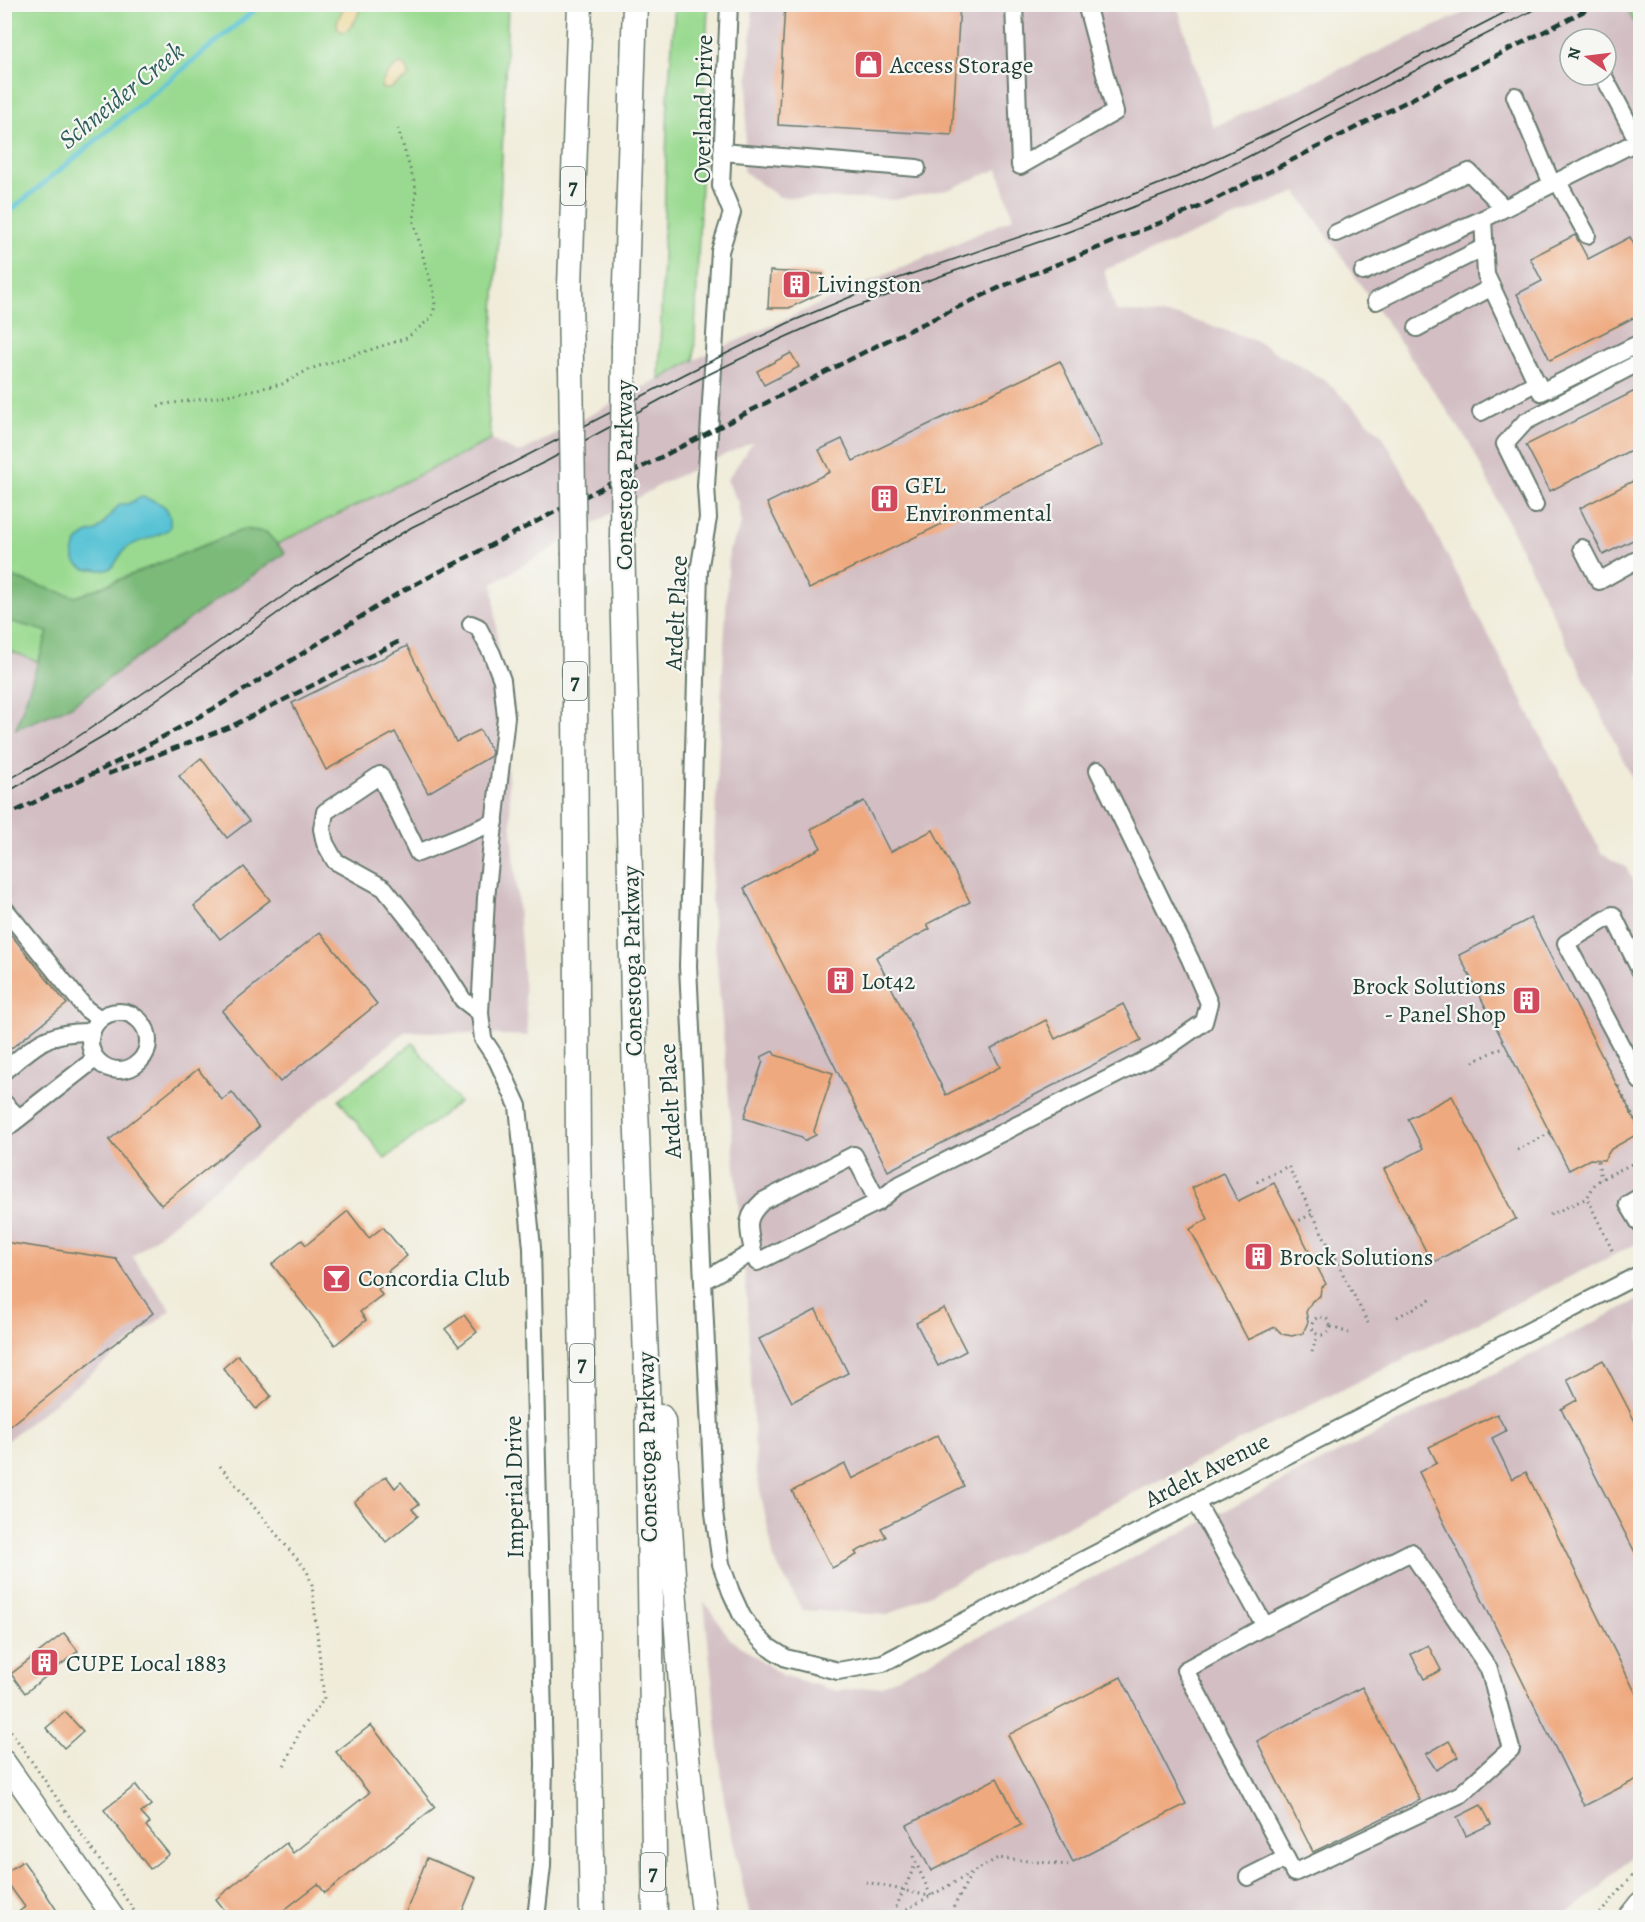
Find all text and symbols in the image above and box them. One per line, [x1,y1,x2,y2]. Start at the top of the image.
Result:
north arrow [1558,27,1618,87]
water label: Schneider Creek [51,34,192,157]
street label: Overland Drive [686,34,720,184]
text: N [1562,45,1587,62]
shop icon: Access Storage [853,49,885,81]
place label: Access Storage [889,49,1034,81]
road number: 7 [561,167,585,205]
building icon: Livingston [780,268,812,300]
place label: Livingston [817,268,921,300]
street label: Conestoga Parkway [608,379,640,570]
place label: GFL Environmental [905,469,1052,529]
building icon: GFL Environmental [868,483,900,515]
street label: Ardelt Place [657,554,695,673]
road number: 7 [563,662,587,700]
street label: Conestoga Parkway [614,865,650,1057]
building icon: Lot42 [824,965,856,997]
place label: Lot42 [861,965,915,997]
place label: Brock Solutions - Panel Shop [1352,970,1506,1030]
building icon: Brock Solutions - Panel Shop [1511,984,1543,1016]
street label: Ardelt Place [651,1042,689,1161]
building icon: Brock Solutions [1242,1241,1274,1273]
place label: Brock Solutions [1279,1241,1433,1273]
bar icon: Concordia Club [321,1262,353,1294]
place label: Concordia Club [358,1262,510,1294]
road number: 7 [570,1344,594,1382]
street label: Conestoga Parkway [629,1351,665,1543]
street label: Imperial Drive [497,1415,531,1559]
street label: Ardelt Avenue [1138,1425,1275,1516]
building icon: CUPE Local 1883 [29,1647,61,1679]
place label: CUPE Local 1883 [66,1647,227,1679]
road number: 7 [641,1853,665,1891]

